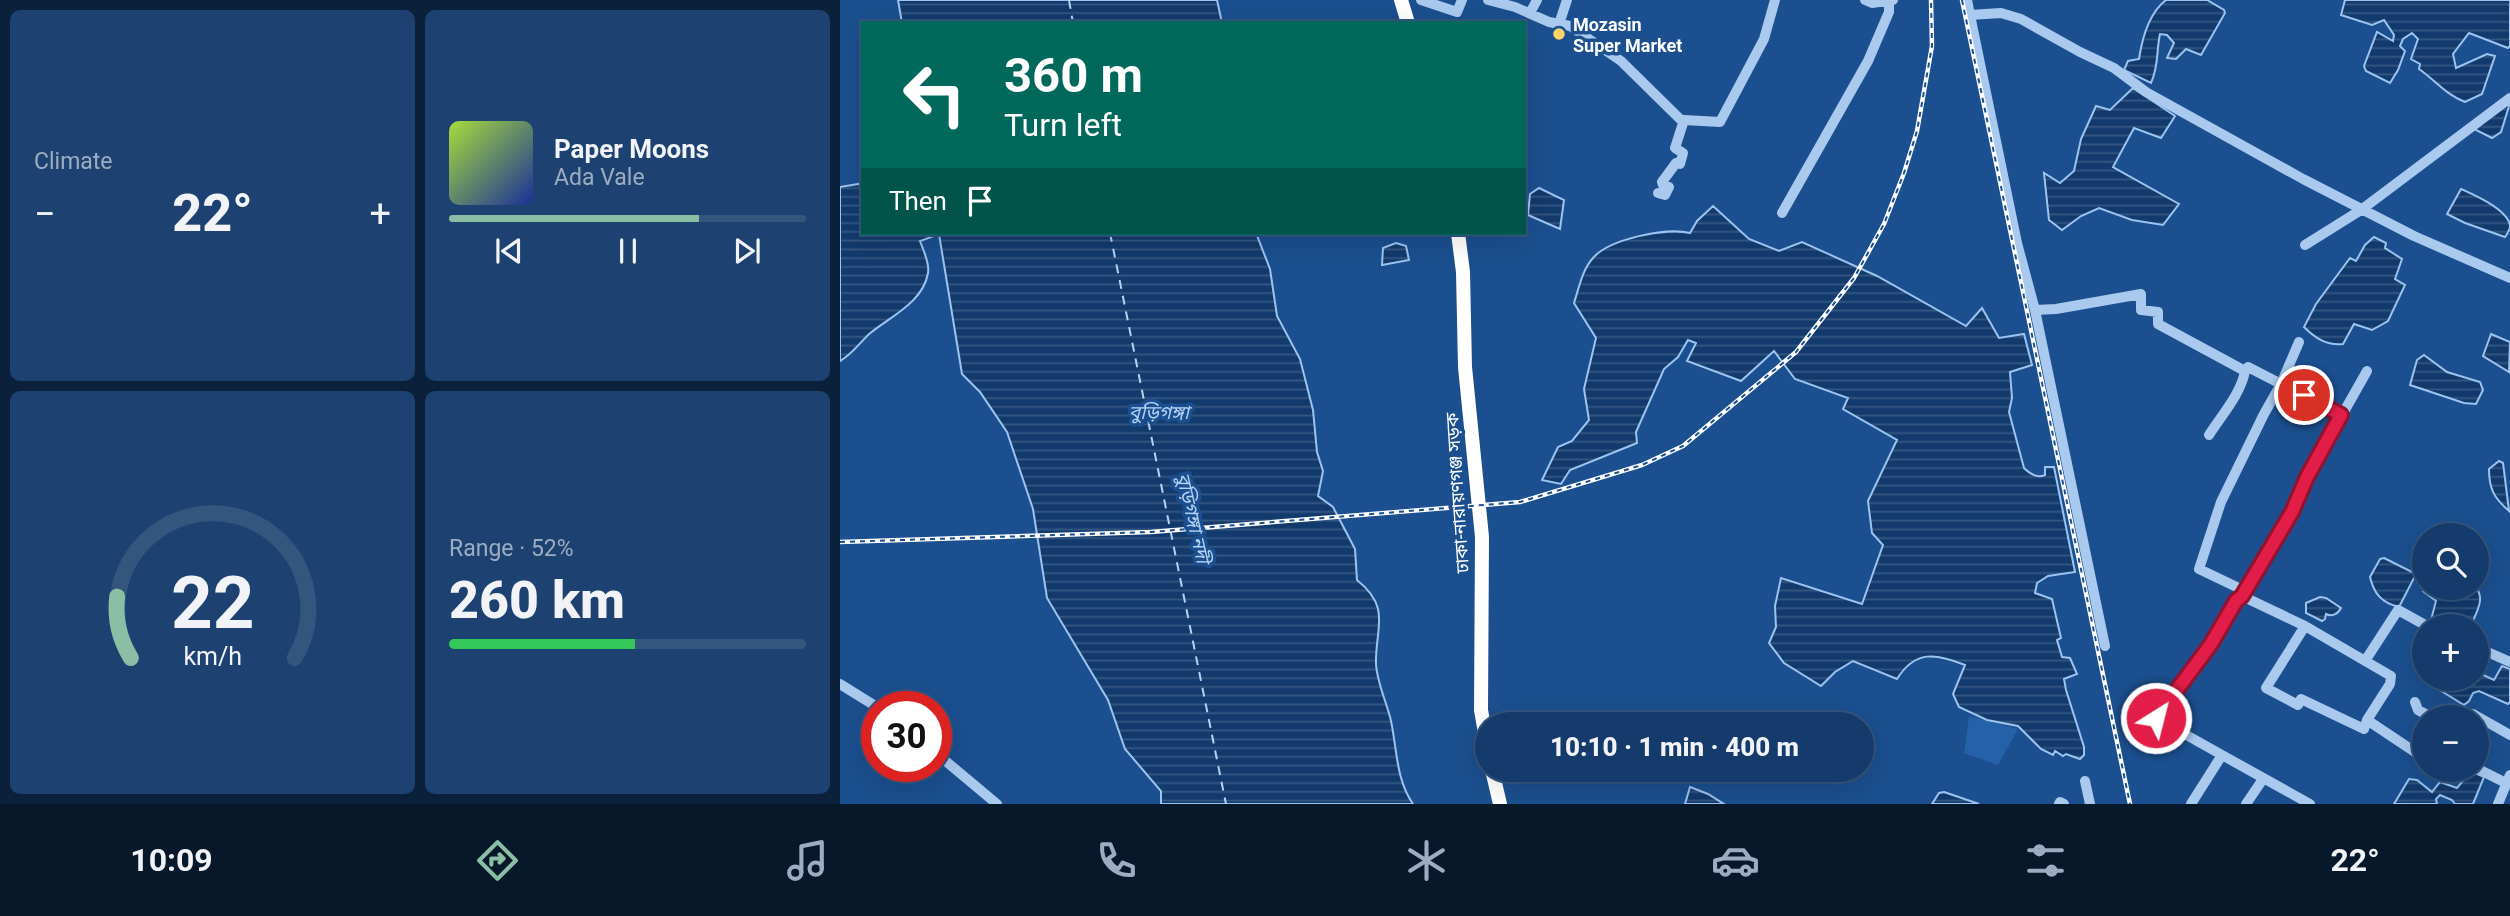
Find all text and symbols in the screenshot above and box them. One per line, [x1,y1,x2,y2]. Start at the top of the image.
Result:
place label: Mozasin Super Market [1573,14,1682,56]
marker: Mozasin Super Market [1551,26,1567,42]
text: 360 m [1004,47,1143,104]
icon: left [889,49,980,140]
text: Turn left [1004,106,1122,144]
text: Paper Moons [554,134,709,164]
text: Climate [34,148,113,175]
text: Ada Vale [554,164,645,191]
icon: arrive [961,182,999,220]
text: 22° [172,183,253,244]
text: Then [889,186,947,216]
text: − [34,192,56,236]
text: + [369,192,391,236]
icon: previous [490,232,528,270]
icon: pause [609,232,647,270]
icon: next [728,232,766,270]
pin [2274,365,2334,425]
icon: arrive [2285,376,2323,414]
water label: বুড়িগঙ্গা [1129,401,1193,424]
street label: ঢাকা-নারায়ণগঞ্জ সড়ক [1441,412,1473,575]
water label: বুড়িগঙ্গা নদী [1171,471,1215,569]
map controls [2412,523,2489,782]
button: search [2412,523,2489,600]
text: Range · 52% [449,535,574,562]
text: 22 [171,561,254,647]
text: 260 km [449,570,625,631]
button: + [2412,614,2489,691]
text: km/h [183,642,242,671]
position arrow [2119,681,2193,755]
speed limit sign: 30 [861,691,952,782]
button: − [2412,705,2489,782]
text: 10:10 · 1 min · 400 m [1550,732,1799,762]
icon: directions [473,836,522,885]
icon: music [783,836,832,885]
icon: phone [1092,836,1141,885]
icon: climate [1402,836,1451,885]
icon: car [1711,836,1760,885]
icon: filters [2021,836,2070,885]
text: 10:09 [130,841,213,879]
text: 22° [2330,841,2380,879]

